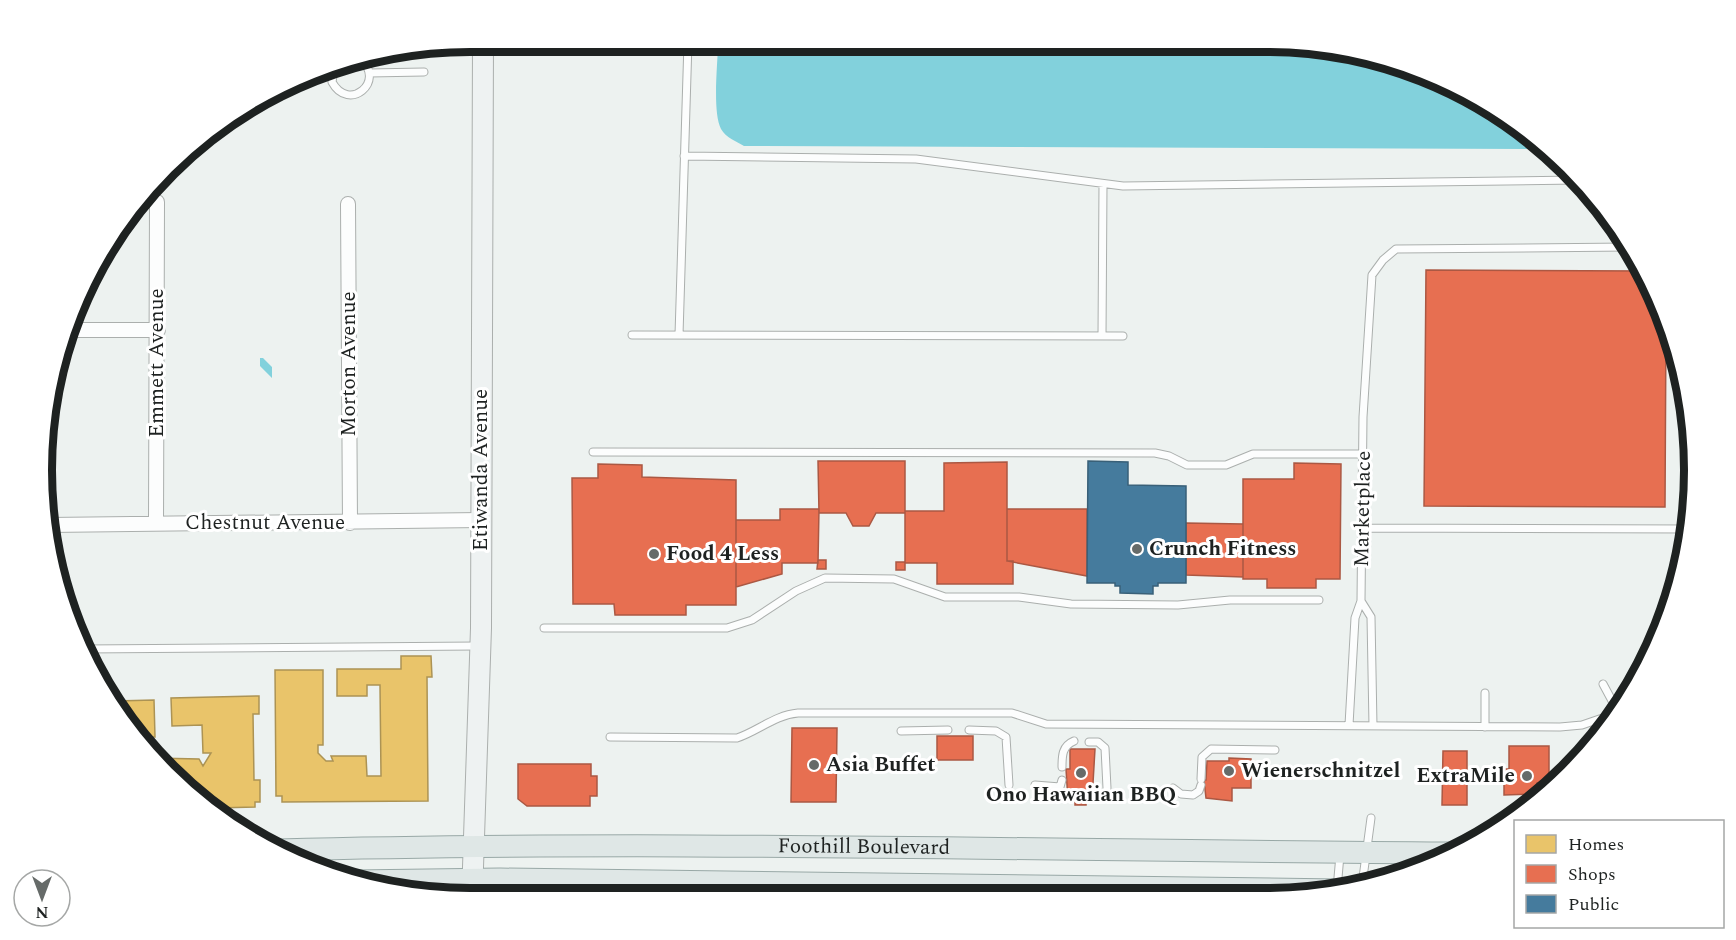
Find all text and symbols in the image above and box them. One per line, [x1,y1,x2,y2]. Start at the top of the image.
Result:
street label: Emmett Avenue [141,288,173,438]
street label: Morton Avenue [333,291,365,437]
street label: Etiwanda Avenue [465,389,497,551]
street label: Marketplace [1346,451,1380,567]
street label: Chestnut Avenue [185,507,345,539]
place label: Crunch Fitness [1149,533,1296,565]
place label: Food 4 Less [666,538,779,570]
marker: Crunch Fitness [1130,542,1144,556]
marker: Food 4 Less [647,547,661,561]
place label: Asia Buffet [826,749,935,781]
place label: Wienerschnitzel [1241,755,1401,787]
marker: Asia Buffet [807,758,821,772]
place label: ExtraMile [1416,760,1515,792]
marker: Wienerschnitzel [1222,764,1236,778]
marker: Ono Hawaiian BBQ [1074,766,1088,780]
marker: ExtraMile [1520,769,1534,783]
place label: Ono Hawaiian BBQ [986,779,1178,811]
legend [1514,820,1724,928]
street label: Foothill Boulevard [777,830,951,864]
text: Homes [1568,831,1624,858]
text: Shops [1568,861,1616,888]
north arrow [12,868,72,928]
text: Public [1568,891,1619,918]
text: N [35,900,49,924]

